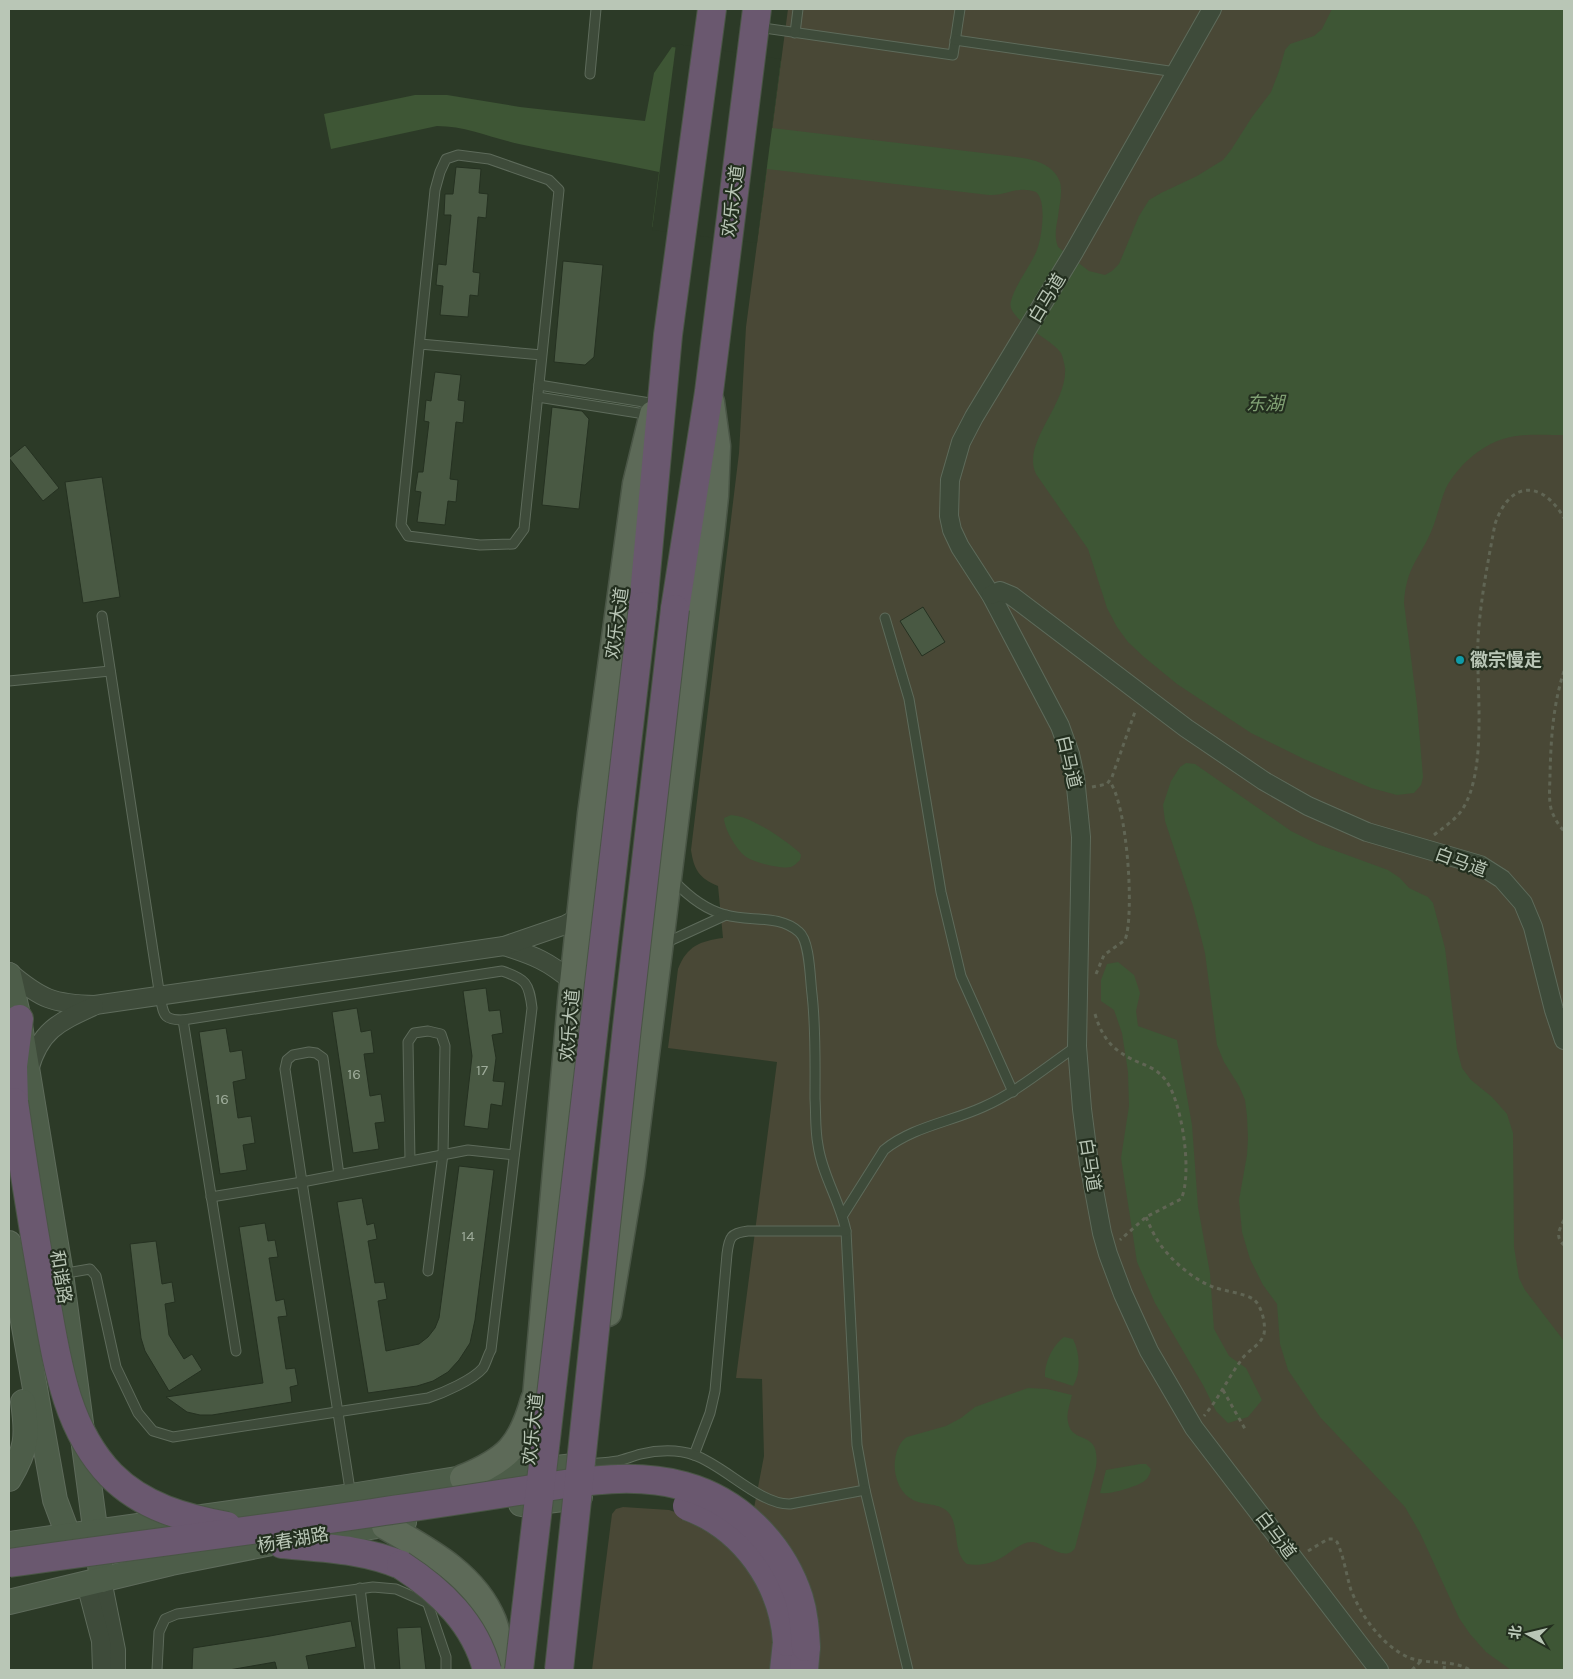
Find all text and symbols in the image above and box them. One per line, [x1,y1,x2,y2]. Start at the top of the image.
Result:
street label: 欢乐大道 [718,164,748,238]
street label: 白马道 [1024,269,1070,327]
water label: 东湖 [1246,393,1287,415]
street label: 欢乐大道 [601,586,633,660]
place label: 徽宗慢走 [1470,649,1542,671]
marker: 徽宗慢走 [1454,654,1466,666]
street label: 白马道 [1052,733,1086,791]
street label: 白马道 [1432,842,1490,882]
street label: 欢乐大道 [556,988,584,1062]
house number: 17 [476,1061,488,1079]
house number: 16 [347,1065,361,1083]
house number: 16 [215,1090,229,1108]
street label: 白马道 [1075,1137,1105,1193]
house number: 14 [461,1227,475,1245]
street label: 和谐路 [46,1249,76,1305]
street label: 欢乐大道 [518,1392,548,1466]
street label: 白马道 [1251,1507,1301,1563]
street label: 杨春湖路 [256,1523,330,1557]
north arrow [1503,1609,1553,1659]
text: 北 [1506,1624,1525,1640]

